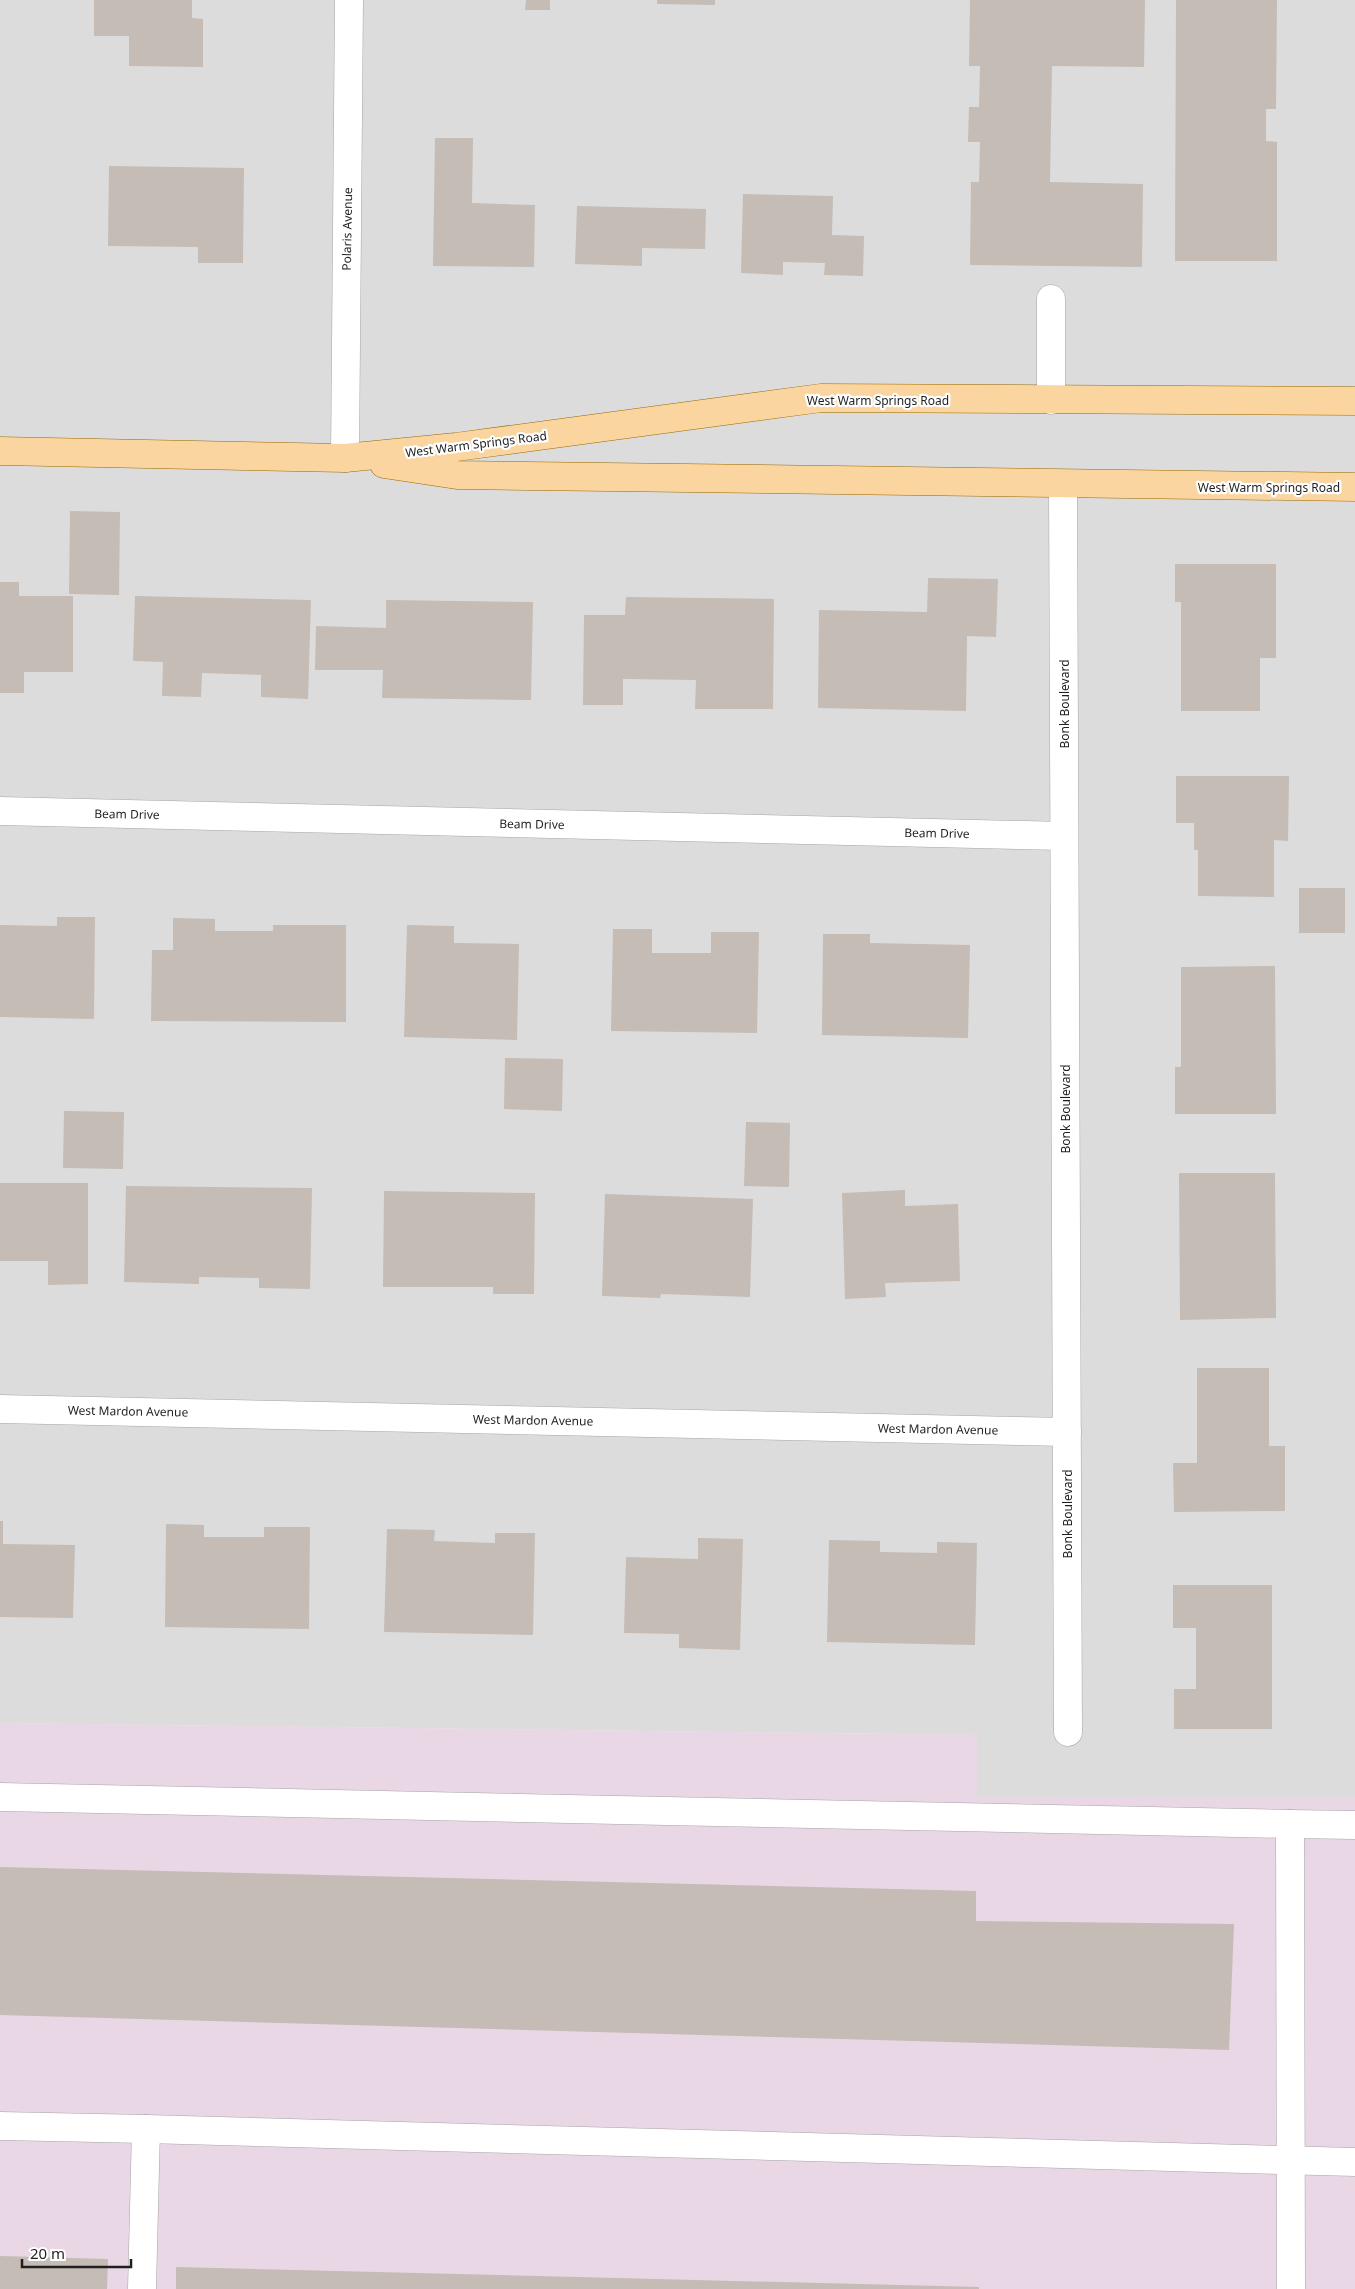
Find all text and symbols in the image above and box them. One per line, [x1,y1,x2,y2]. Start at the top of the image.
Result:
street label: Polaris Avenue [338,187,356,271]
street label: West Warm Springs Road [807,392,949,409]
street label: West Warm Springs Road [404,427,548,461]
street label: West Warm Springs Road [1198,479,1340,496]
street label: Bonk Boulevard [1056,659,1073,749]
street label: Beam Drive [94,805,160,823]
street label: Beam Drive [499,815,565,833]
street label: Beam Drive [904,824,970,842]
street label: Bonk Boulevard [1057,1064,1074,1154]
street label: West Mardon Avenue [68,1401,189,1421]
street label: West Mardon Avenue [473,1410,594,1430]
street label: West Mardon Avenue [878,1419,999,1439]
street label: Bonk Boulevard [1059,1469,1076,1559]
scale bar [22,2236,131,2268]
text: 20 m [30,2243,65,2263]

